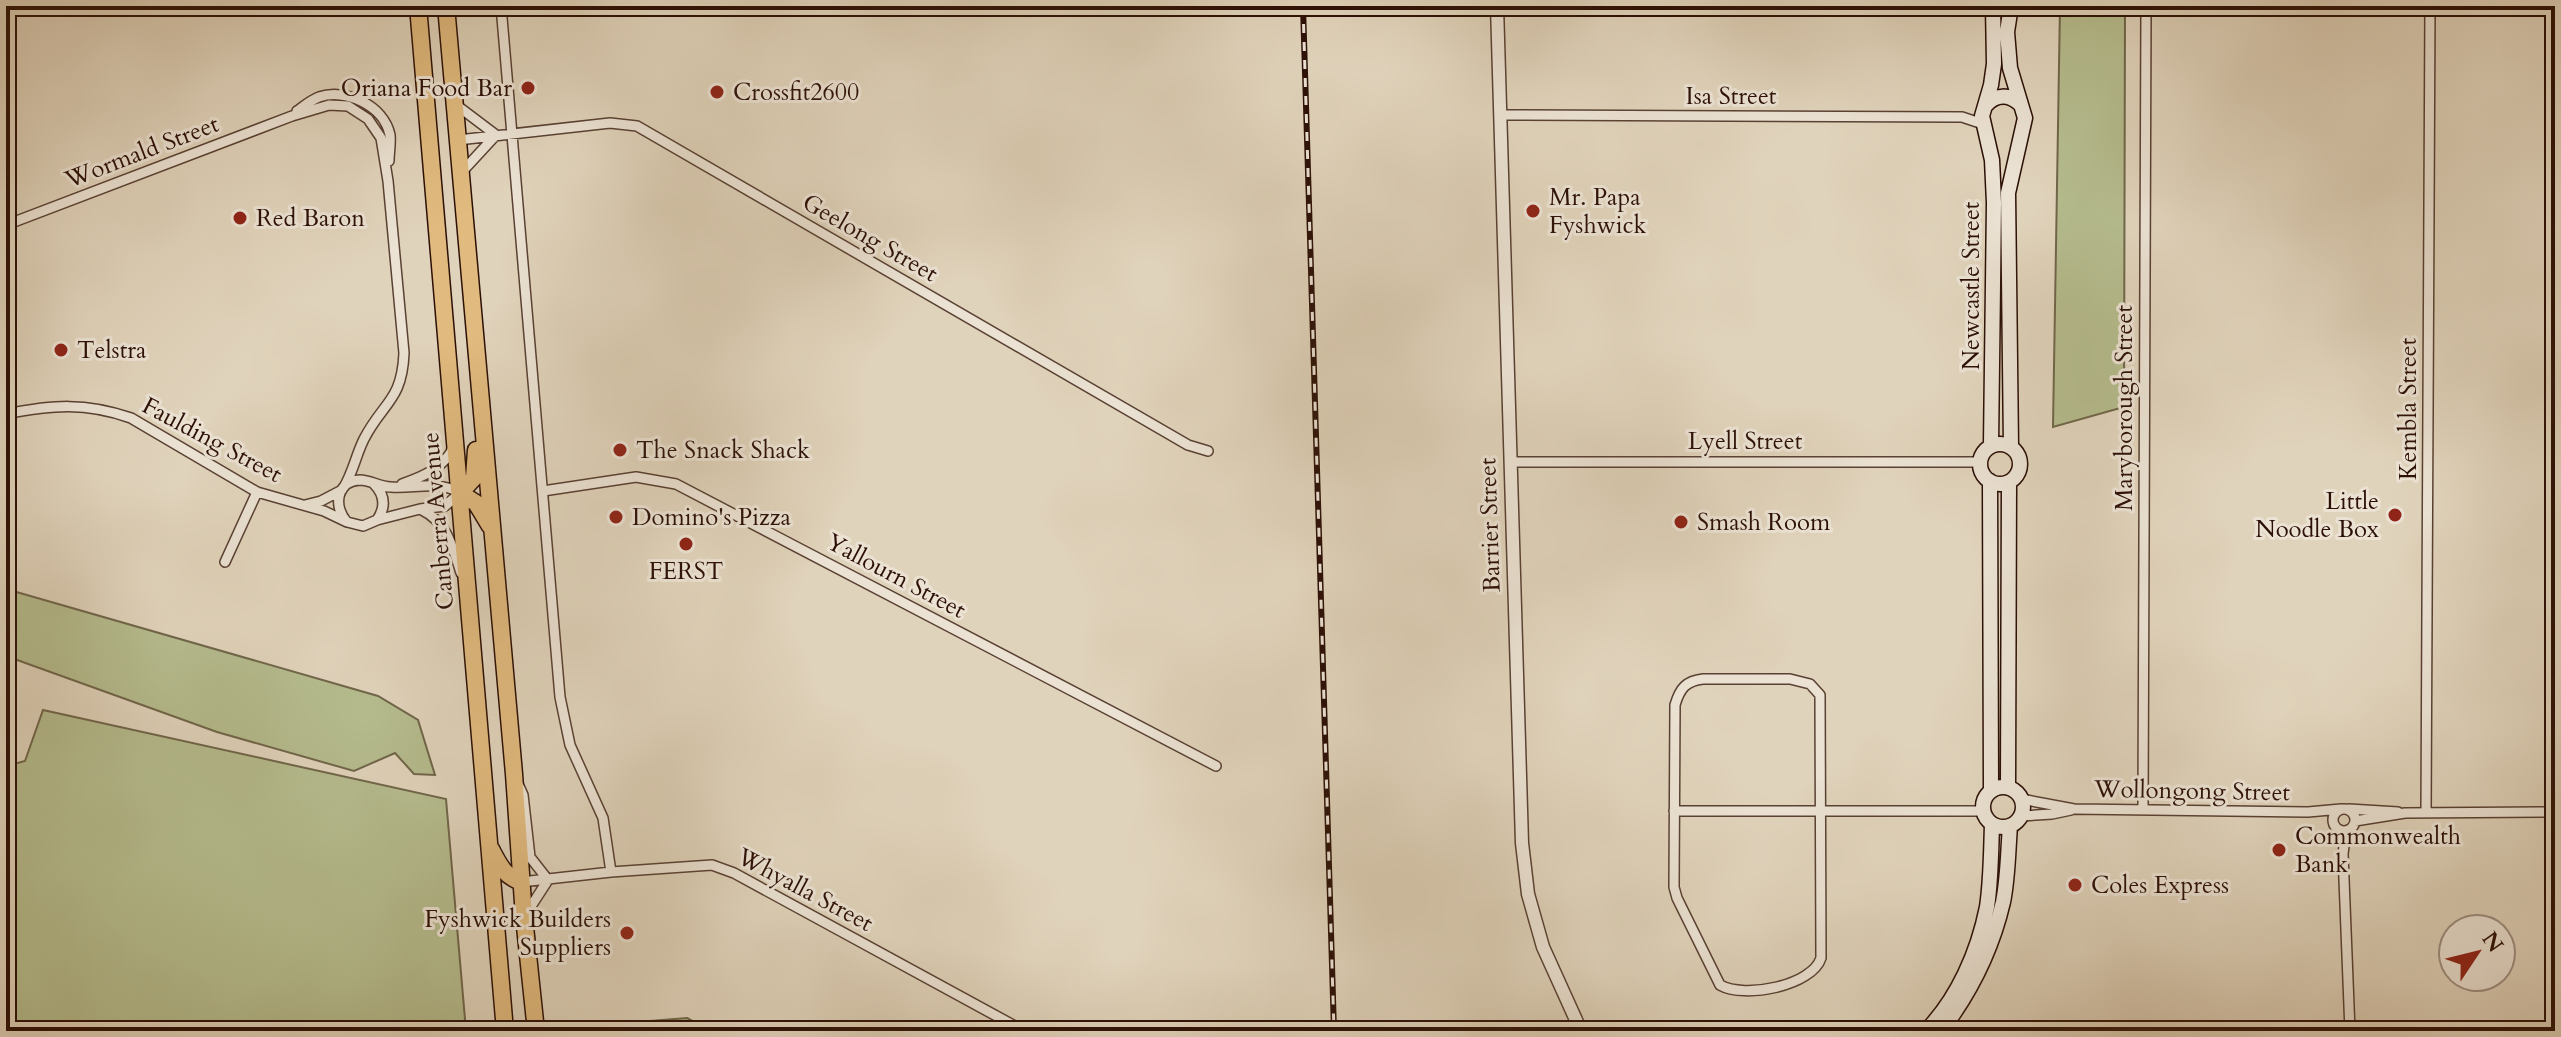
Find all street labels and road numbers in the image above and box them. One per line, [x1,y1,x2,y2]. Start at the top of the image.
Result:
street label: Isa Street [1686,80,1777,113]
street label: Wormald Street [60,107,224,197]
street label: Geelong Street [796,186,944,290]
street label: Newcastle Street [1955,201,1988,370]
street label: Maryborough Street [2108,305,2141,511]
street label: Kembla Street [2392,337,2425,480]
street label: Faulding Street [136,389,288,491]
street label: Lyell Street [1688,425,1803,458]
street label: Canberra Avenue [414,431,462,611]
street label: Barrier Street [1471,457,1509,593]
street label: Yallourn Street [821,525,972,627]
street label: Wollongong Street [2093,773,2291,809]
street label: Whyalla Street [730,840,879,940]

